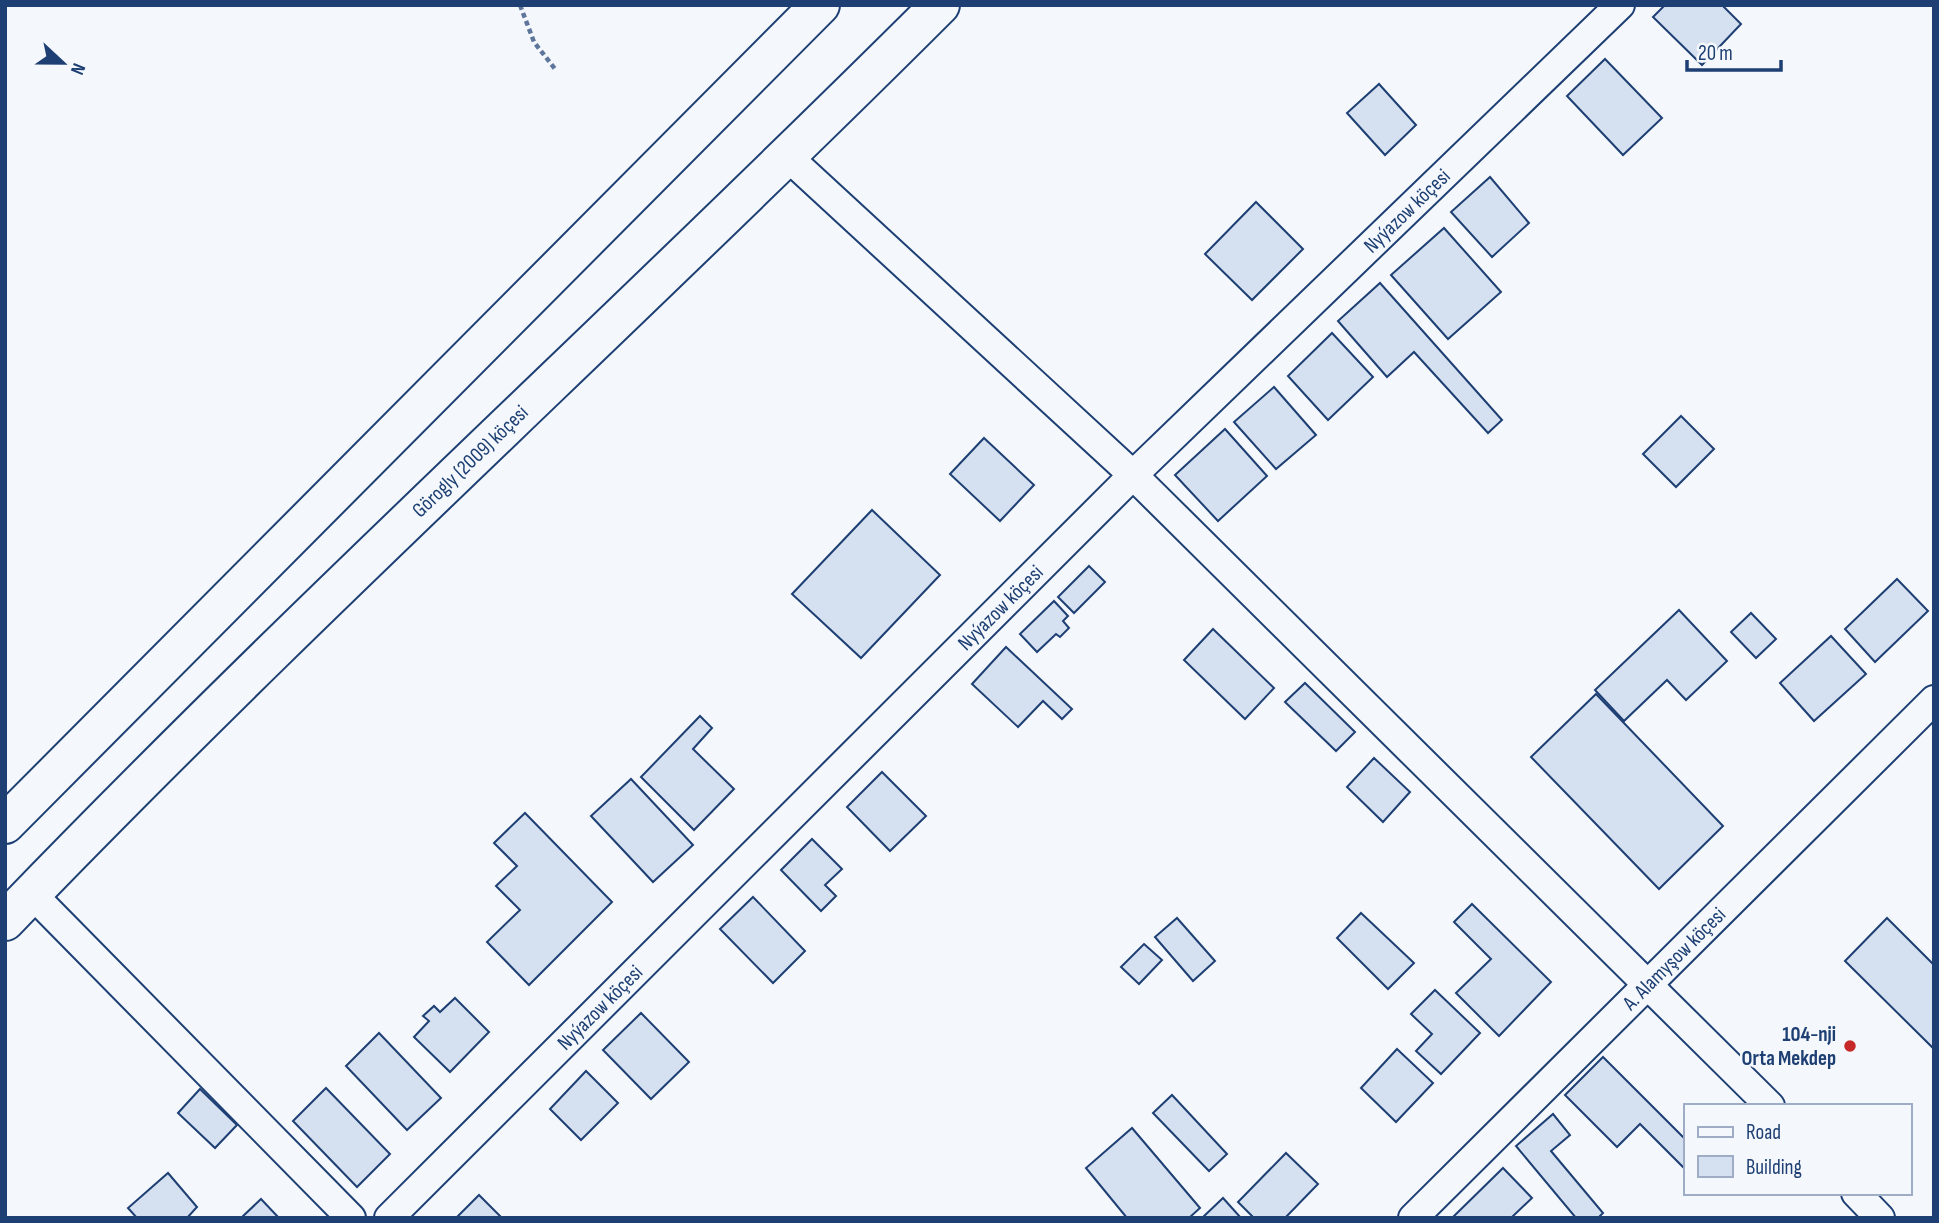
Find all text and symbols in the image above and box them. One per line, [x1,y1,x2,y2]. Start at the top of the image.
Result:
north arrow [28,28,98,98]
scale bar [1687,28,1782,72]
text: 20 m [1698,41,1733,66]
text: N [65,60,90,78]
street label: Nyýazow köçesi [1359,164,1456,258]
street label: Görogly (2009) köçesi [407,400,533,523]
street label: Nyýazow köçesi [953,560,1049,656]
street label: A. Alamyşow köçesi [1617,902,1731,1016]
street label: Nyýazow köçesi [552,960,648,1056]
place label: 104-nji Orta Mekdep [1742,1022,1836,1071]
marker: 104-nji Orta Mekdep [1842,1038,1858,1054]
legend [1684,1104,1911,1195]
text: Road [1746,1120,1781,1145]
text: Building [1746,1155,1802,1180]

